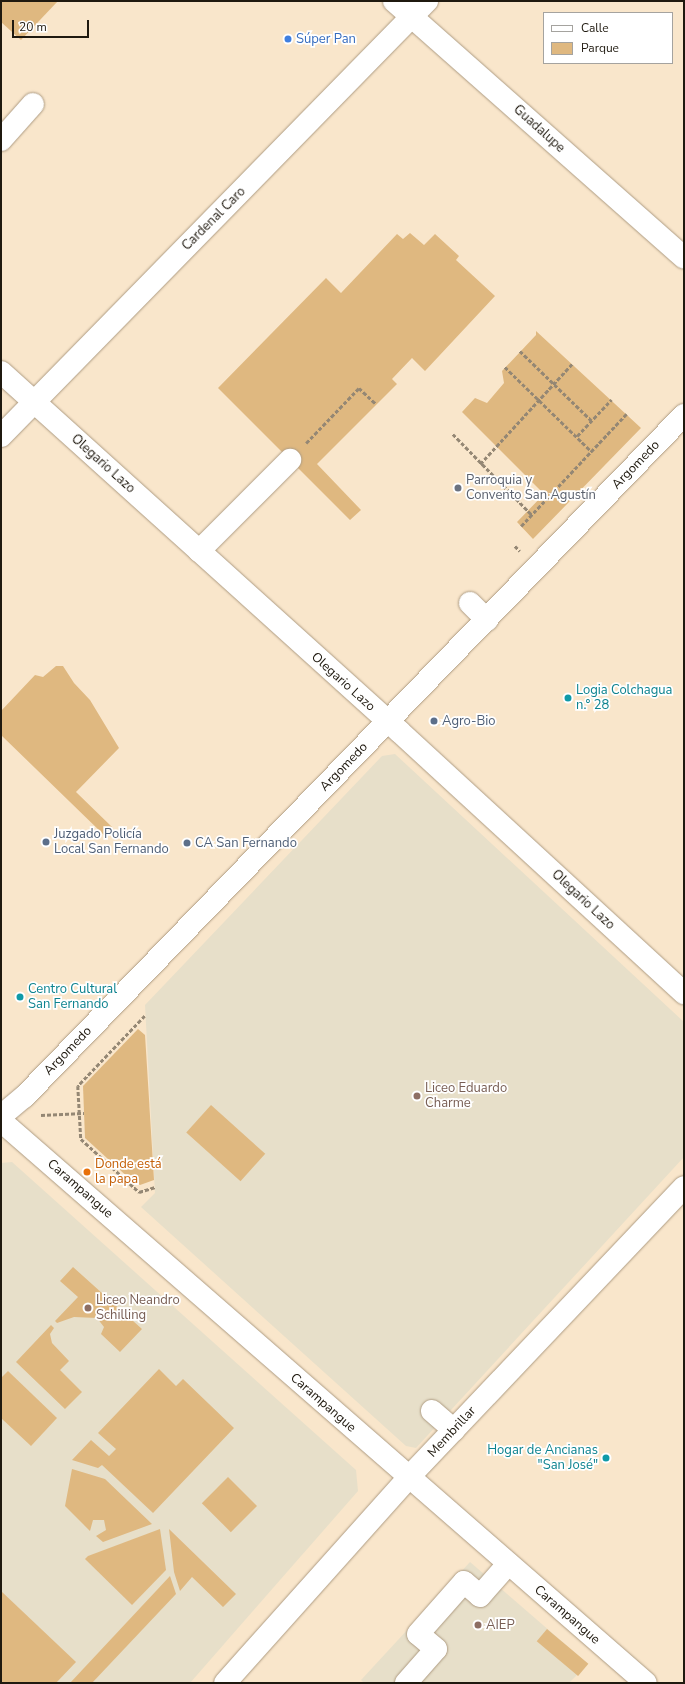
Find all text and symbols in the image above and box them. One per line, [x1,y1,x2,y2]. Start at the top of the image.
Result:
scale bar [14,12,91,38]
legend [543,12,673,64]
text: 20 m [19,19,47,35]
text: Calle [581,20,609,36]
place label: Súper Pan [296,31,356,47]
marker: Súper Pan [283,34,293,44]
text: Parque [581,40,619,56]
street label: Guadalupe [510,102,568,156]
street label: Cardenal Caro [179,184,249,254]
street label: Olegario Lazo [68,431,138,497]
street label: Argomedo [609,437,663,493]
place label: Parroquia y Convento San Agustín [466,473,596,504]
marker: Parroquia y Convento San Agustín [453,483,463,493]
street label: Olegario Lazo [308,649,378,715]
place label: Logia Colchagua n.° 28 [576,683,672,714]
marker: Logia Colchagua n.° 28 [563,693,573,703]
place label: Agro-Bio [442,713,496,729]
marker: Agro-Bio [429,716,439,726]
street label: Argomedo [317,739,371,795]
place label: Juzgado Policía Local San Fernando [54,827,169,858]
place label: CA San Fernando [195,835,297,851]
marker: Juzgado Policía Local San Fernando [41,837,51,847]
marker: CA San Fernando [182,838,192,848]
street label: Olegario Lazo [548,867,618,933]
place label: Centro Cultural San Fernando [28,982,117,1013]
marker: Centro Cultural San Fernando [15,992,25,1002]
street label: Argomedo [41,1023,95,1079]
place label: Liceo Eduardo Charme [425,1081,507,1112]
marker: Liceo Eduardo Charme [412,1091,422,1101]
street label: Carampangue [44,1156,116,1222]
place label: Donde está la papa [95,1157,162,1188]
marker: Donde está la papa [82,1167,92,1177]
place label: Liceo Neandro Schilling [96,1293,180,1324]
marker: Liceo Neandro Schilling [83,1303,93,1313]
street label: Carampangue [287,1370,359,1436]
street label: Membrillar [425,1403,479,1461]
place label: Hogar de Ancianas "San José" [487,1443,598,1474]
marker: Hogar de Ancianas "San José" [601,1453,611,1463]
street label: Carampangue [531,1582,603,1648]
place label: AIEP [486,1617,515,1633]
marker: AIEP [473,1620,483,1630]

